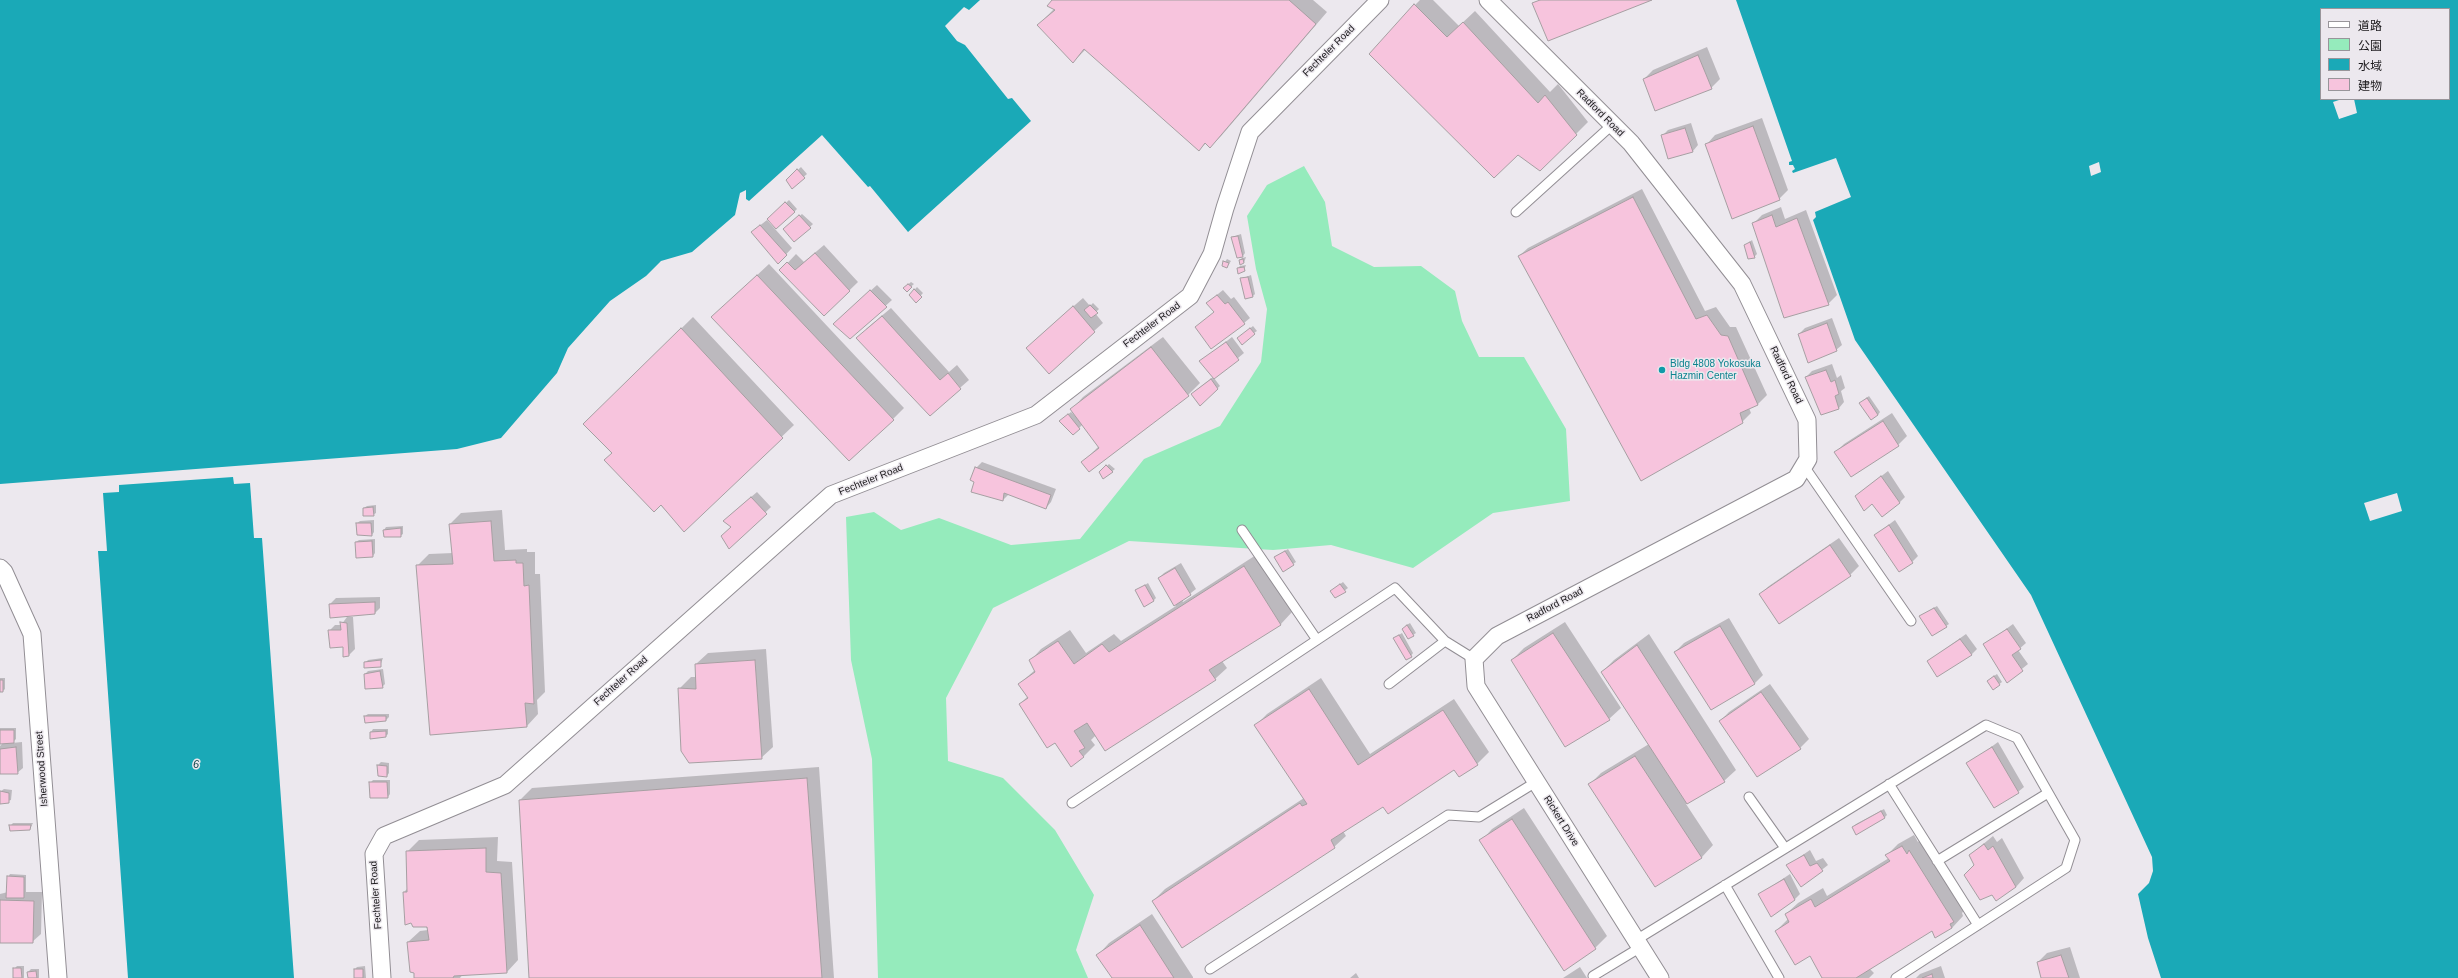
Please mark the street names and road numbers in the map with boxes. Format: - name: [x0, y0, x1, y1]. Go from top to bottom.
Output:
- street label: Fechteler Road: [1301, 23, 1357, 79]
- street label: Radford Road: [1574, 87, 1626, 139]
- street label: Fechteler Road: [1121, 300, 1183, 350]
- street label: Radford Road: [1767, 344, 1805, 406]
- street label: Fechteler Road: [837, 462, 905, 498]
- street label: Radford Road: [1525, 585, 1585, 625]
- street label: Fechteler Road: [592, 654, 650, 708]
- street label: Isherwood Street: [33, 731, 51, 807]
- street label: Rickert Drive: [1541, 794, 1581, 848]
- street label: Fechteler Road: [368, 860, 384, 930]

